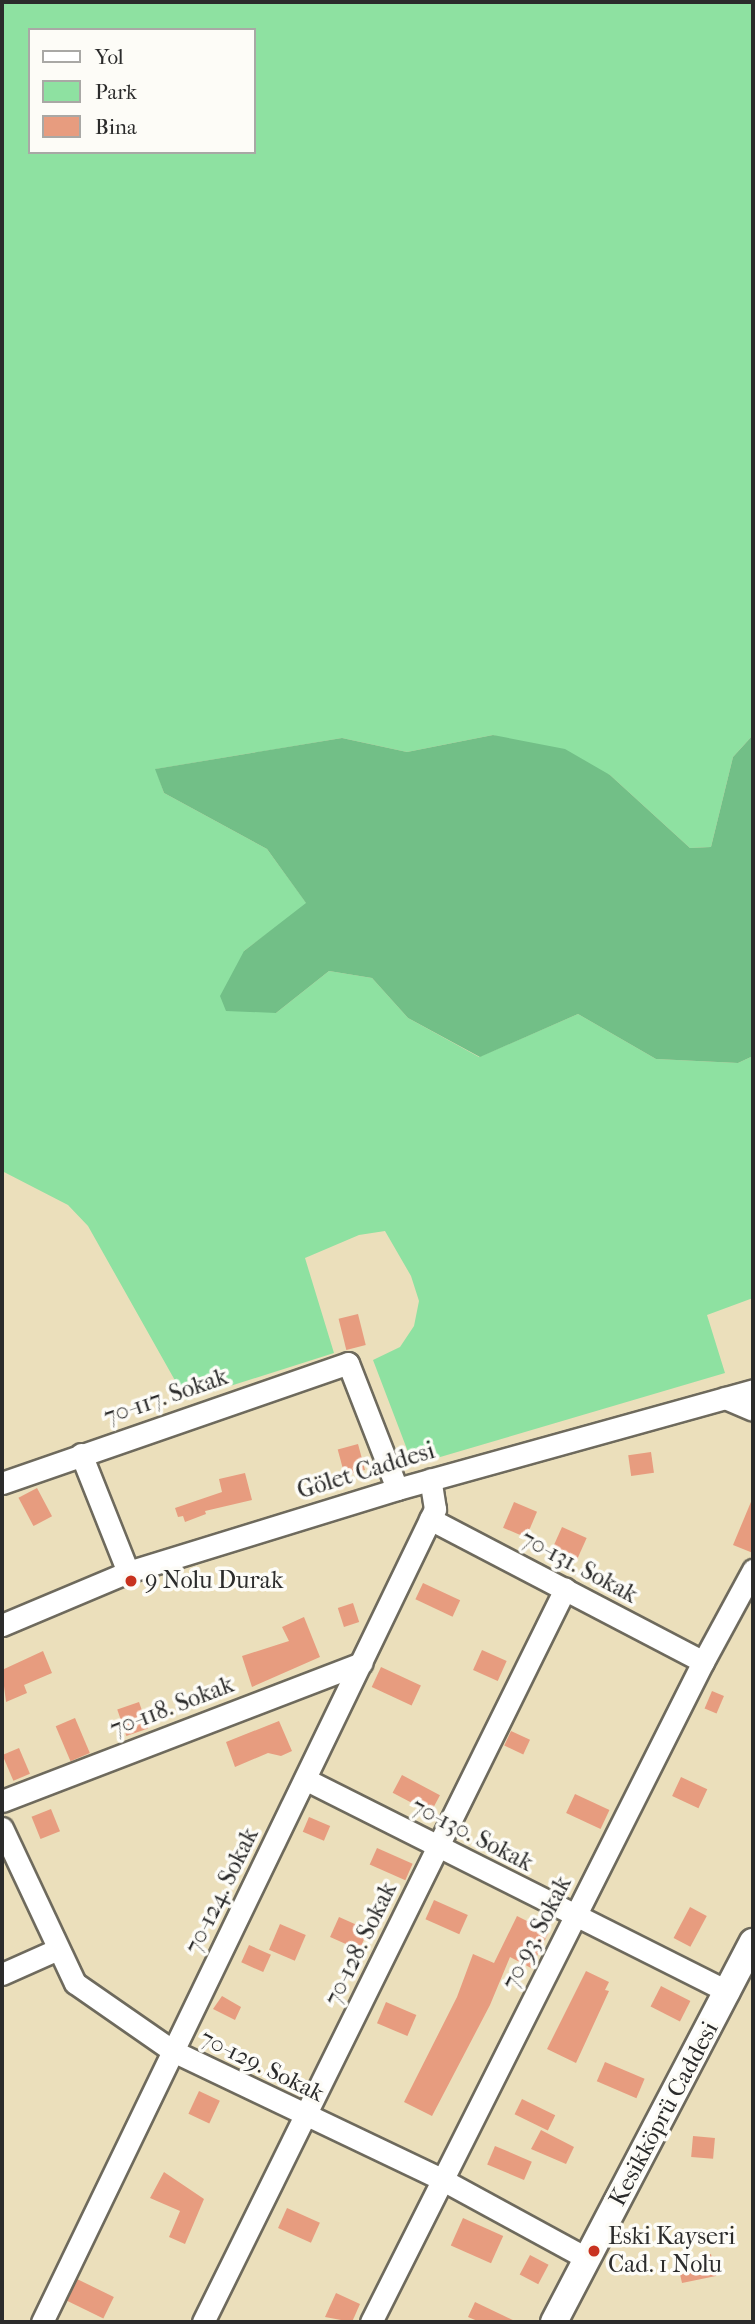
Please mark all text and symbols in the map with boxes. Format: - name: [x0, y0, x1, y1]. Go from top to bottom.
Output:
- legend: [28, 28, 256, 154]
- text: Yol: [95, 45, 124, 69]
- text: Park: [95, 80, 137, 104]
- text: Bina: [95, 115, 137, 139]
- street label: 70-117. Sokak: [100, 1362, 232, 1432]
- street label: Gölet Caddesi: [294, 1436, 438, 1506]
- street label: 70-131. Sokak: [516, 1524, 642, 1610]
- place label: 9 Nolu Durak: [145, 1567, 283, 1595]
- marker: 9 Nolu Durak: [123, 1573, 139, 1589]
- street label: 70-118. Sokak: [106, 1670, 238, 1744]
- street label: 70-130. Sokak: [406, 1792, 538, 1878]
- street label: 70-124. Sokak: [179, 1823, 265, 1959]
- street label: 70-93. Sokak: [496, 1872, 578, 1994]
- street label: 70-128. Sokak: [319, 1878, 403, 2010]
- street label: Kesikköprü Caddesi: [603, 2017, 725, 2211]
- street label: 70-129. Sokak: [195, 2024, 329, 2108]
- place label: Eski Kayseri Cad. 1 Nolu: [608, 2223, 735, 2279]
- marker: Eski Kayseri Cad. 1 Nolu: [586, 2243, 602, 2259]

